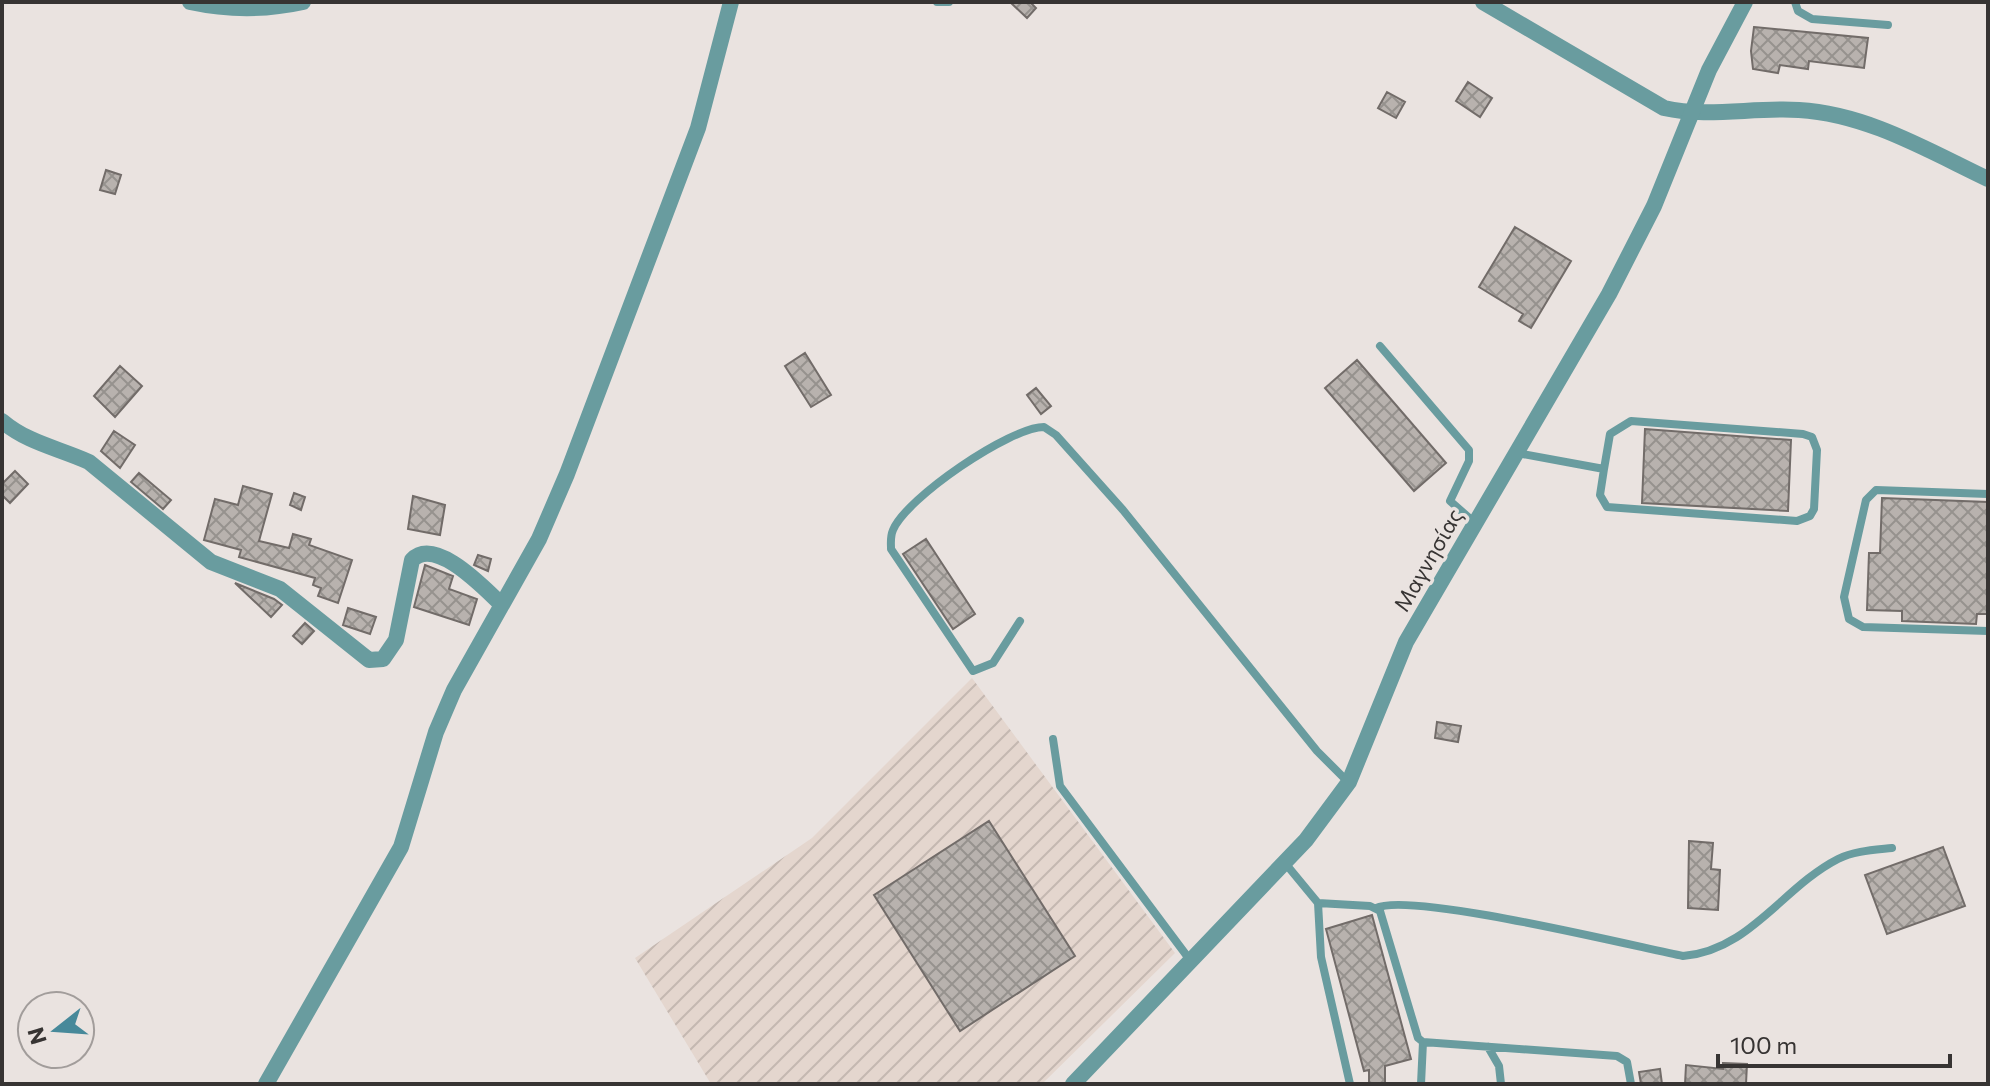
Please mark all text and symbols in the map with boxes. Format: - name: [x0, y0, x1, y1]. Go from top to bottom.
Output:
- street label: Μαγνησίας: [1387, 504, 1468, 616]
- north arrow: [16, 990, 96, 1070]
- scale bar: [1718, 1018, 1950, 1068]
- text: N: [21, 1024, 52, 1048]
- text: 100 m: [1730, 1030, 1797, 1059]

